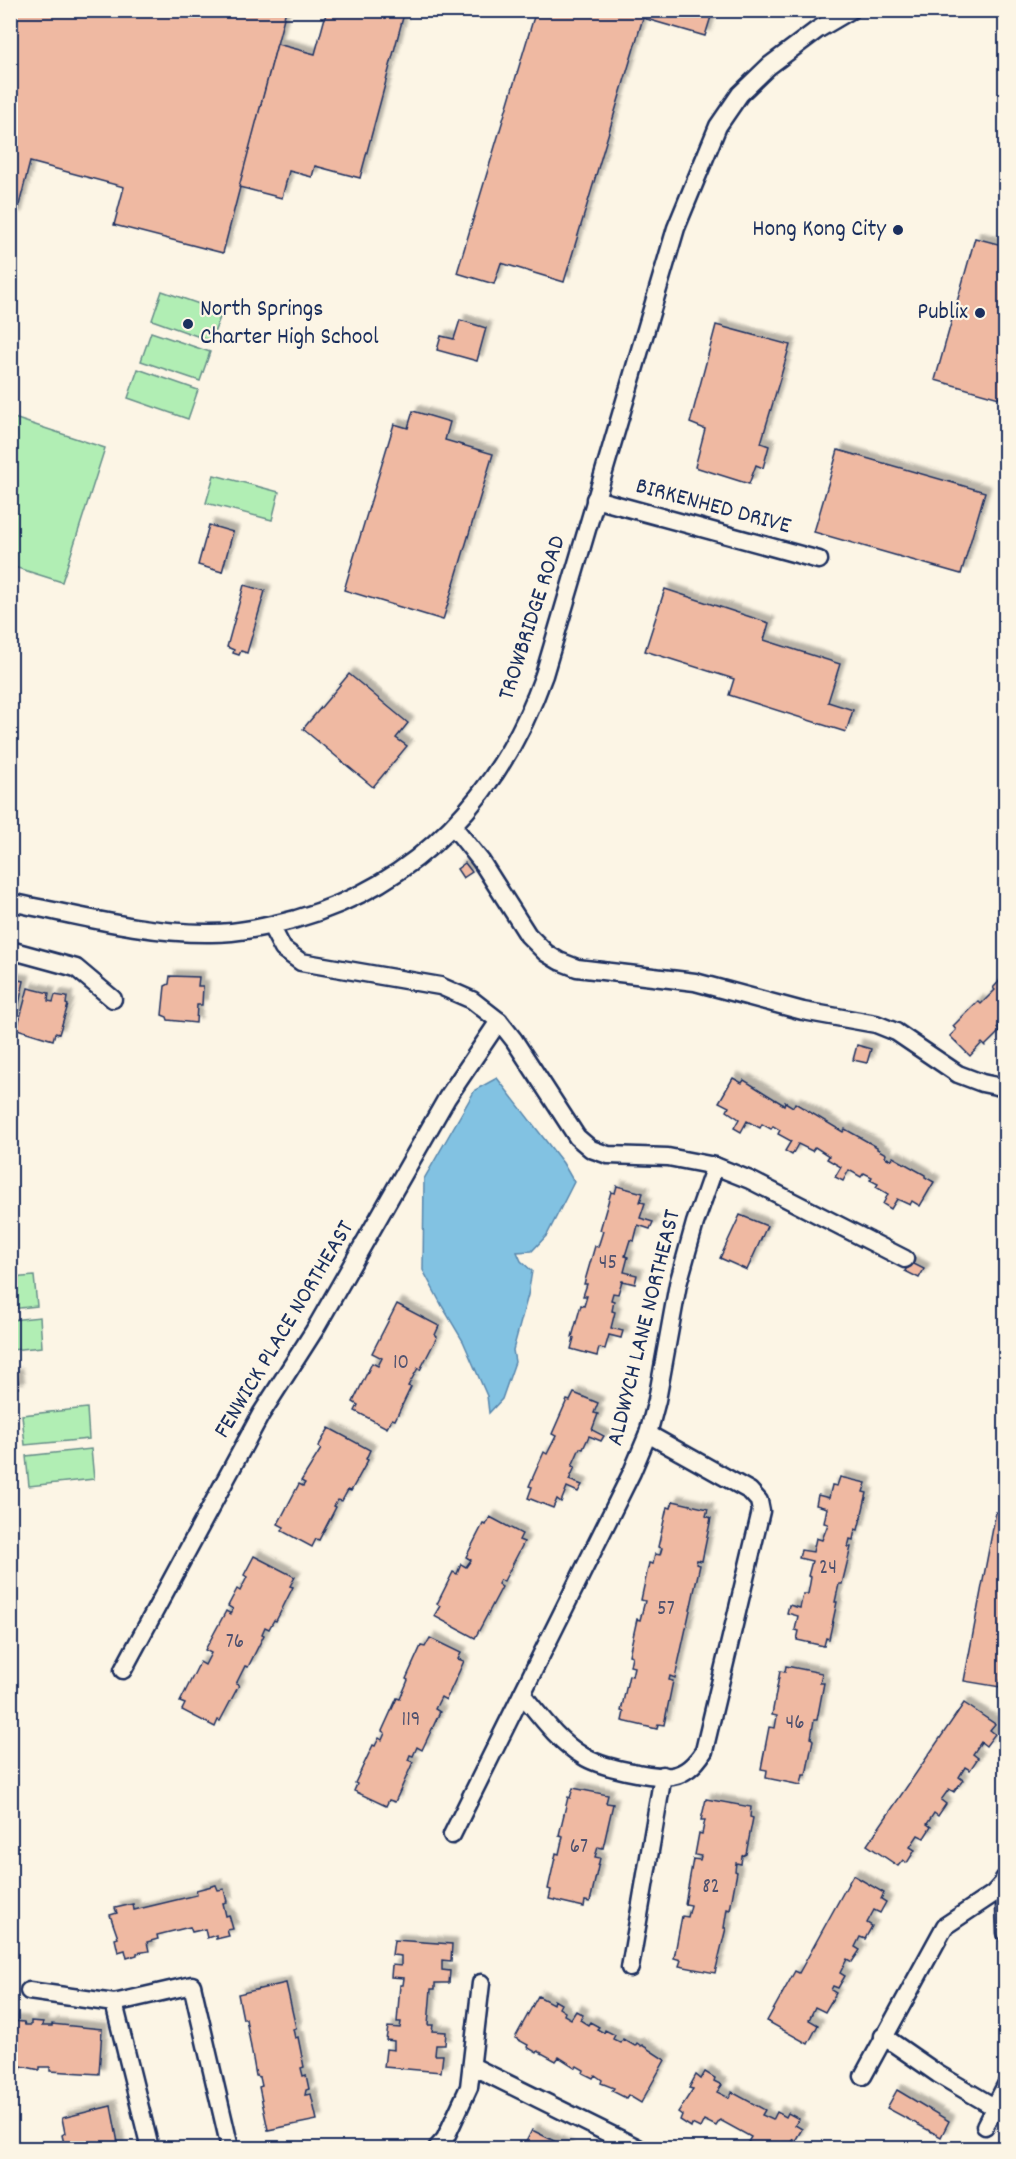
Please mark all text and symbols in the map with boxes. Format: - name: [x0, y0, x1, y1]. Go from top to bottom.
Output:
- place label: Hong Kong City: [752, 213, 887, 247]
- marker: Hong Kong City: [891, 223, 905, 237]
- place label: North Springs Charter High School: [200, 293, 379, 355]
- place label: Publix: [917, 296, 968, 330]
- marker: Publix: [973, 306, 987, 320]
- marker: North Springs Charter High School: [181, 317, 195, 331]
- street label: BIRKENHED DRIVE: [632, 470, 794, 544]
- street label: TROWBRIDGE ROAD: [490, 531, 576, 705]
- street label: ALDWYCH LANE NORTHEAST: [599, 1206, 691, 1450]
- street label: FENWICK PLACE NORTHEAST: [206, 1214, 364, 1445]
- house number: 45: [599, 1249, 617, 1279]
- house number: 10: [393, 1349, 409, 1379]
- house number: 24: [819, 1554, 837, 1584]
- house number: 57: [657, 1595, 675, 1625]
- house number: 76: [226, 1628, 244, 1658]
- house number: 119: [402, 1706, 420, 1736]
- house number: 46: [785, 1709, 805, 1739]
- house number: 67: [570, 1833, 588, 1863]
- house number: 82: [702, 1873, 720, 1903]

